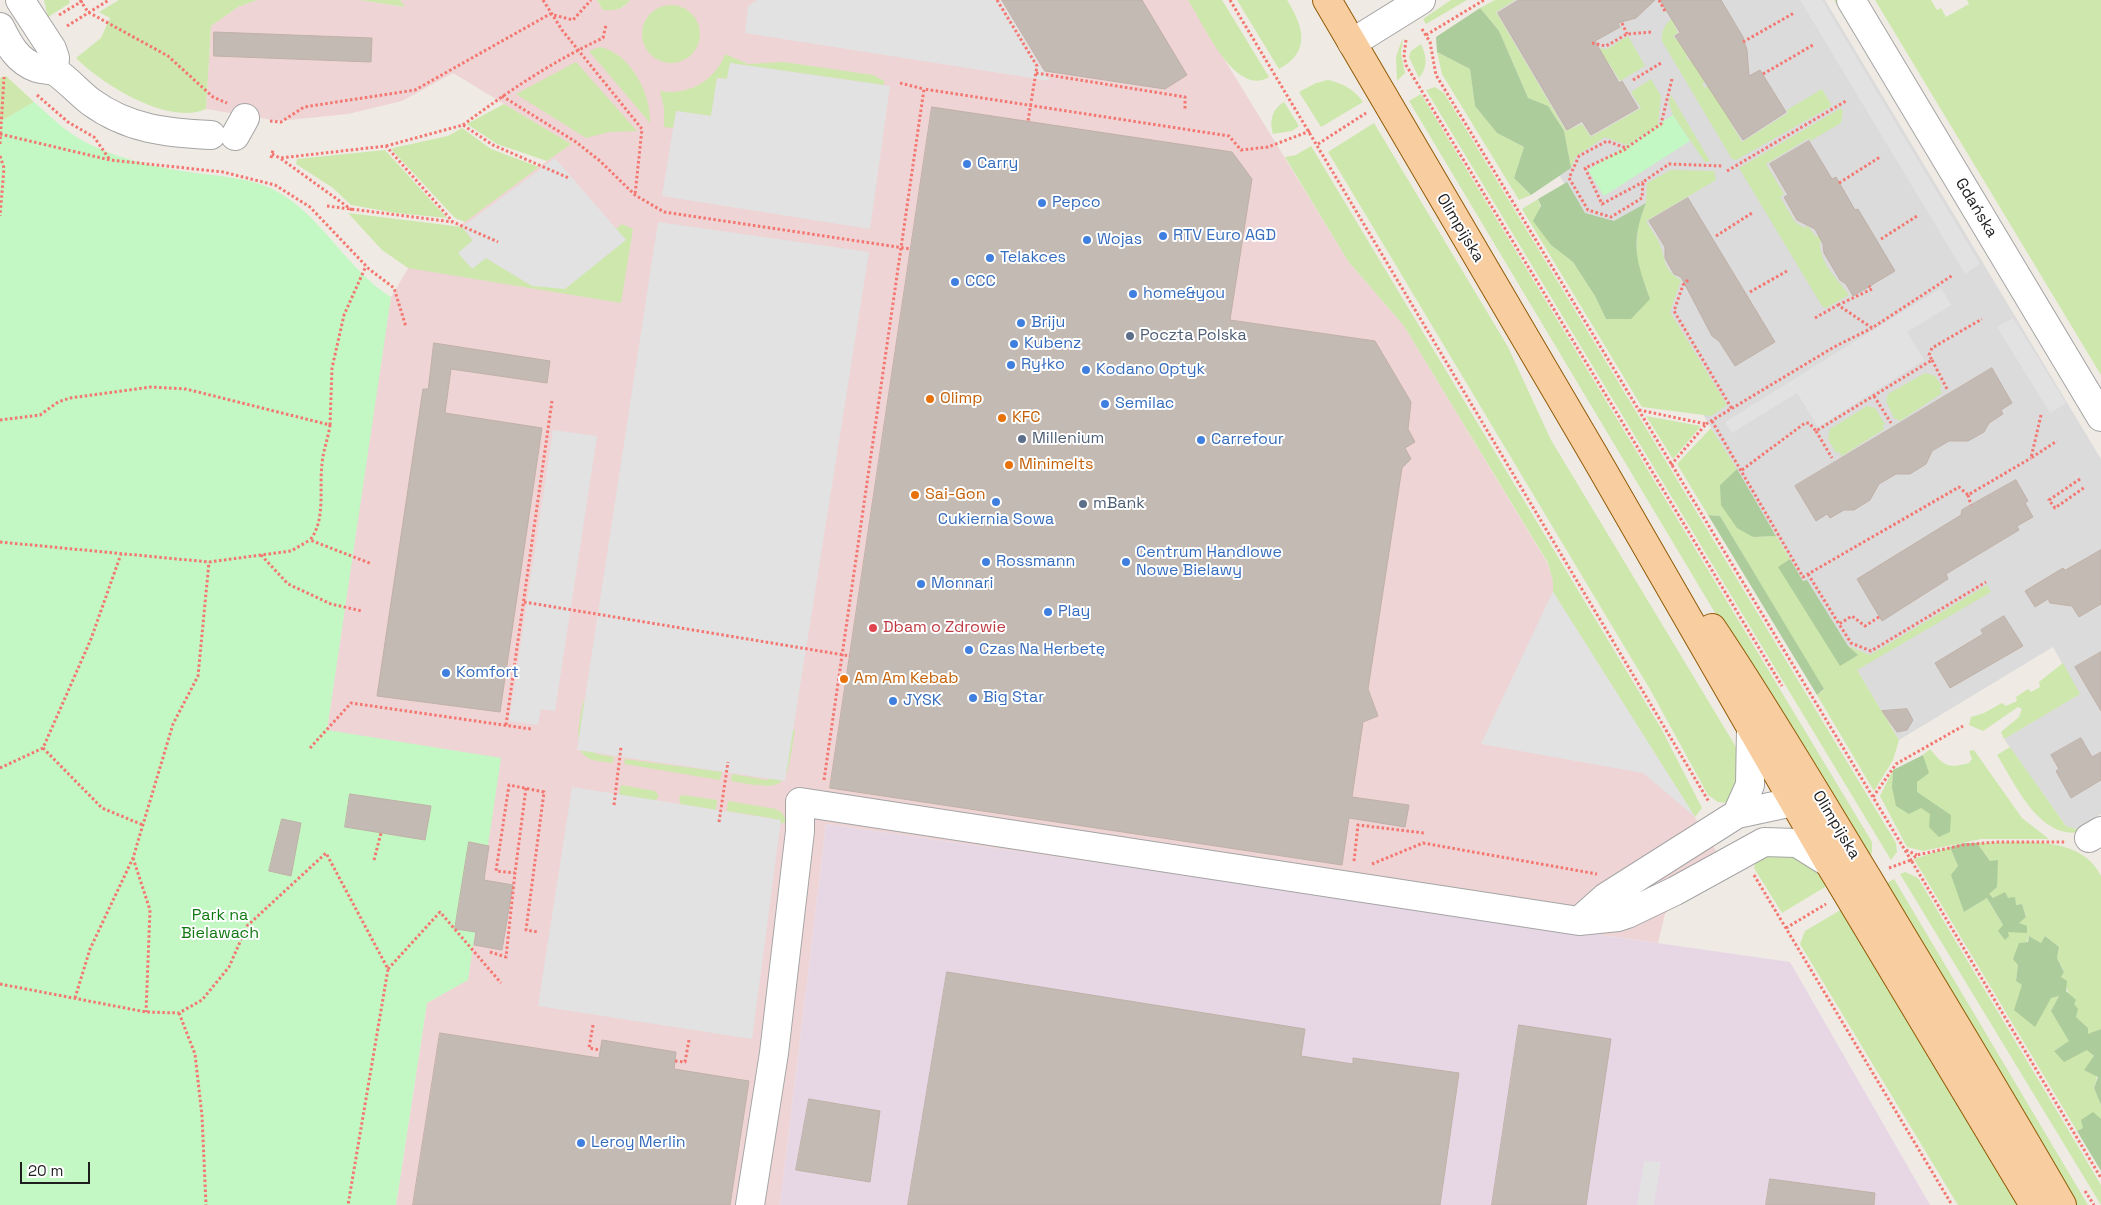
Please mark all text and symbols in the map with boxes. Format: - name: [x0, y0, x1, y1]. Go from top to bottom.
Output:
- place label: Carry: [977, 154, 1018, 174]
- marker: Carry: [961, 158, 973, 170]
- street label: Gdańska: [1951, 175, 2001, 241]
- street label: Olimpijska: [1432, 190, 1488, 266]
- place label: Pepco: [1052, 193, 1101, 213]
- marker: Pepco: [1036, 197, 1048, 209]
- place label: RTV Euro AGD: [1173, 226, 1276, 246]
- place label: Wojas: [1097, 230, 1142, 250]
- marker: RTV Euro AGD: [1157, 230, 1169, 242]
- marker: Wojas: [1081, 234, 1093, 246]
- place label: Telakces: [1000, 248, 1066, 268]
- marker: Telakces: [984, 252, 996, 264]
- place label: CCC: [965, 272, 996, 292]
- marker: CCC: [949, 276, 961, 288]
- place label: home&you: [1143, 284, 1225, 304]
- marker: home&you: [1127, 288, 1139, 300]
- place label: Briju: [1031, 313, 1065, 333]
- marker: Briju: [1015, 317, 1027, 329]
- place label: Poczta Polska: [1140, 326, 1247, 346]
- marker: Poczta Polska: [1124, 330, 1136, 342]
- place label: Kubenz: [1024, 334, 1081, 354]
- marker: Kubenz: [1008, 338, 1020, 350]
- place label: Ryłko: [1021, 355, 1065, 375]
- marker: Ryłko: [1005, 359, 1017, 371]
- place label: Kodano Optyk: [1096, 360, 1205, 380]
- marker: Kodano Optyk: [1080, 364, 1092, 376]
- place label: Olimp: [940, 389, 983, 409]
- marker: Olimp: [924, 393, 936, 405]
- place label: Semilac: [1115, 394, 1174, 414]
- marker: Semilac: [1099, 398, 1111, 410]
- place label: KFC: [1012, 408, 1041, 428]
- marker: KFC: [996, 412, 1008, 424]
- place label: Millenium: [1032, 429, 1104, 449]
- place label: Carrefour: [1211, 430, 1284, 450]
- marker: Millenium: [1016, 433, 1028, 445]
- marker: Carrefour: [1195, 434, 1207, 446]
- place label: Minimelts: [1019, 455, 1093, 475]
- marker: Minimelts: [1003, 459, 1015, 471]
- place label: Sai-Gon: [925, 485, 985, 505]
- marker: Sai-Gon: [909, 489, 921, 501]
- place label: mBank: [1093, 494, 1145, 514]
- marker: Cukiernia Sowa: [990, 496, 1002, 508]
- marker: mBank: [1077, 498, 1089, 510]
- place label: Cukiernia Sowa: [938, 510, 1054, 530]
- place label: Centrum Handlowe Nowe Bielawy: [1136, 543, 1282, 581]
- place label: Rossmann: [996, 552, 1075, 572]
- marker: Rossmann: [980, 556, 992, 568]
- marker: Centrum Handlowe Nowe Bielawy: [1120, 556, 1132, 568]
- place label: Monnari: [931, 574, 993, 594]
- marker: Monnari: [915, 578, 927, 590]
- place label: Play: [1058, 602, 1090, 622]
- marker: Play: [1042, 606, 1054, 618]
- place label: Dbam o Zdrowie: [883, 618, 1006, 638]
- marker: Dbam o Zdrowie: [867, 622, 879, 634]
- place label: Czas Na Herbetę: [979, 640, 1105, 660]
- marker: Czas Na Herbetę: [963, 644, 975, 656]
- place label: Komfort: [456, 663, 519, 683]
- marker: Komfort: [440, 667, 452, 679]
- place label: Am Am Kebab: [854, 669, 959, 689]
- marker: Am Am Kebab: [838, 673, 850, 685]
- place label: Big Star: [983, 688, 1044, 708]
- place label: JYSK: [903, 691, 942, 711]
- marker: Big Star: [967, 692, 979, 704]
- marker: JYSK: [887, 695, 899, 707]
- street label: Olimpijska: [1808, 787, 1864, 863]
- park label: Park na Bielawach: [181, 906, 259, 944]
- place label: Leroy Merlin: [591, 1133, 686, 1153]
- marker: Leroy Merlin: [575, 1137, 587, 1149]
- scale bar: [22, 1152, 92, 1184]
- text: 20 m: [28, 1161, 63, 1180]

